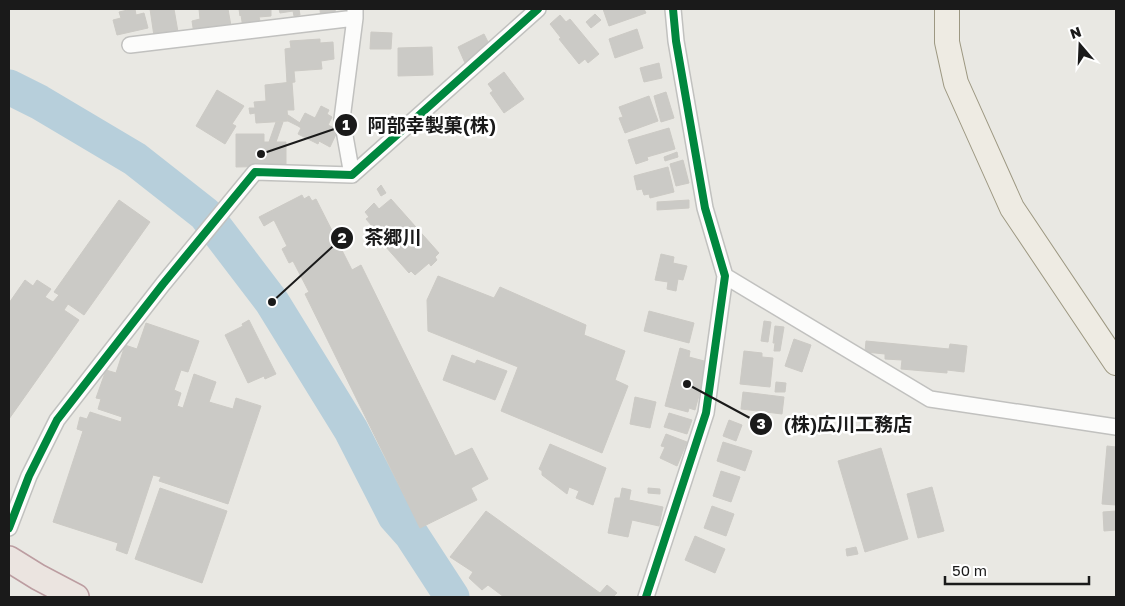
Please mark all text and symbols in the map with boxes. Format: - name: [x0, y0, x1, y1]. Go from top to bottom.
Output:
- north arrow: [1055, 20, 1105, 70]
- text: N: [1068, 22, 1083, 42]
- callout: 阿部幸製菓(株): [333, 108, 507, 142]
- text: 阿部幸製菓(株): [368, 113, 496, 136]
- text: 1: [342, 115, 350, 133]
- callout: 茶郷川: [330, 221, 432, 255]
- text: 茶郷川: [364, 225, 422, 248]
- text: 2: [337, 228, 347, 246]
- callout: (株)広川工務店: [748, 407, 922, 441]
- text: (株)広川工務店: [784, 412, 912, 435]
- text: 3: [756, 414, 766, 432]
- scale bar: [945, 554, 1089, 586]
- text: 50 m: [952, 561, 987, 579]

